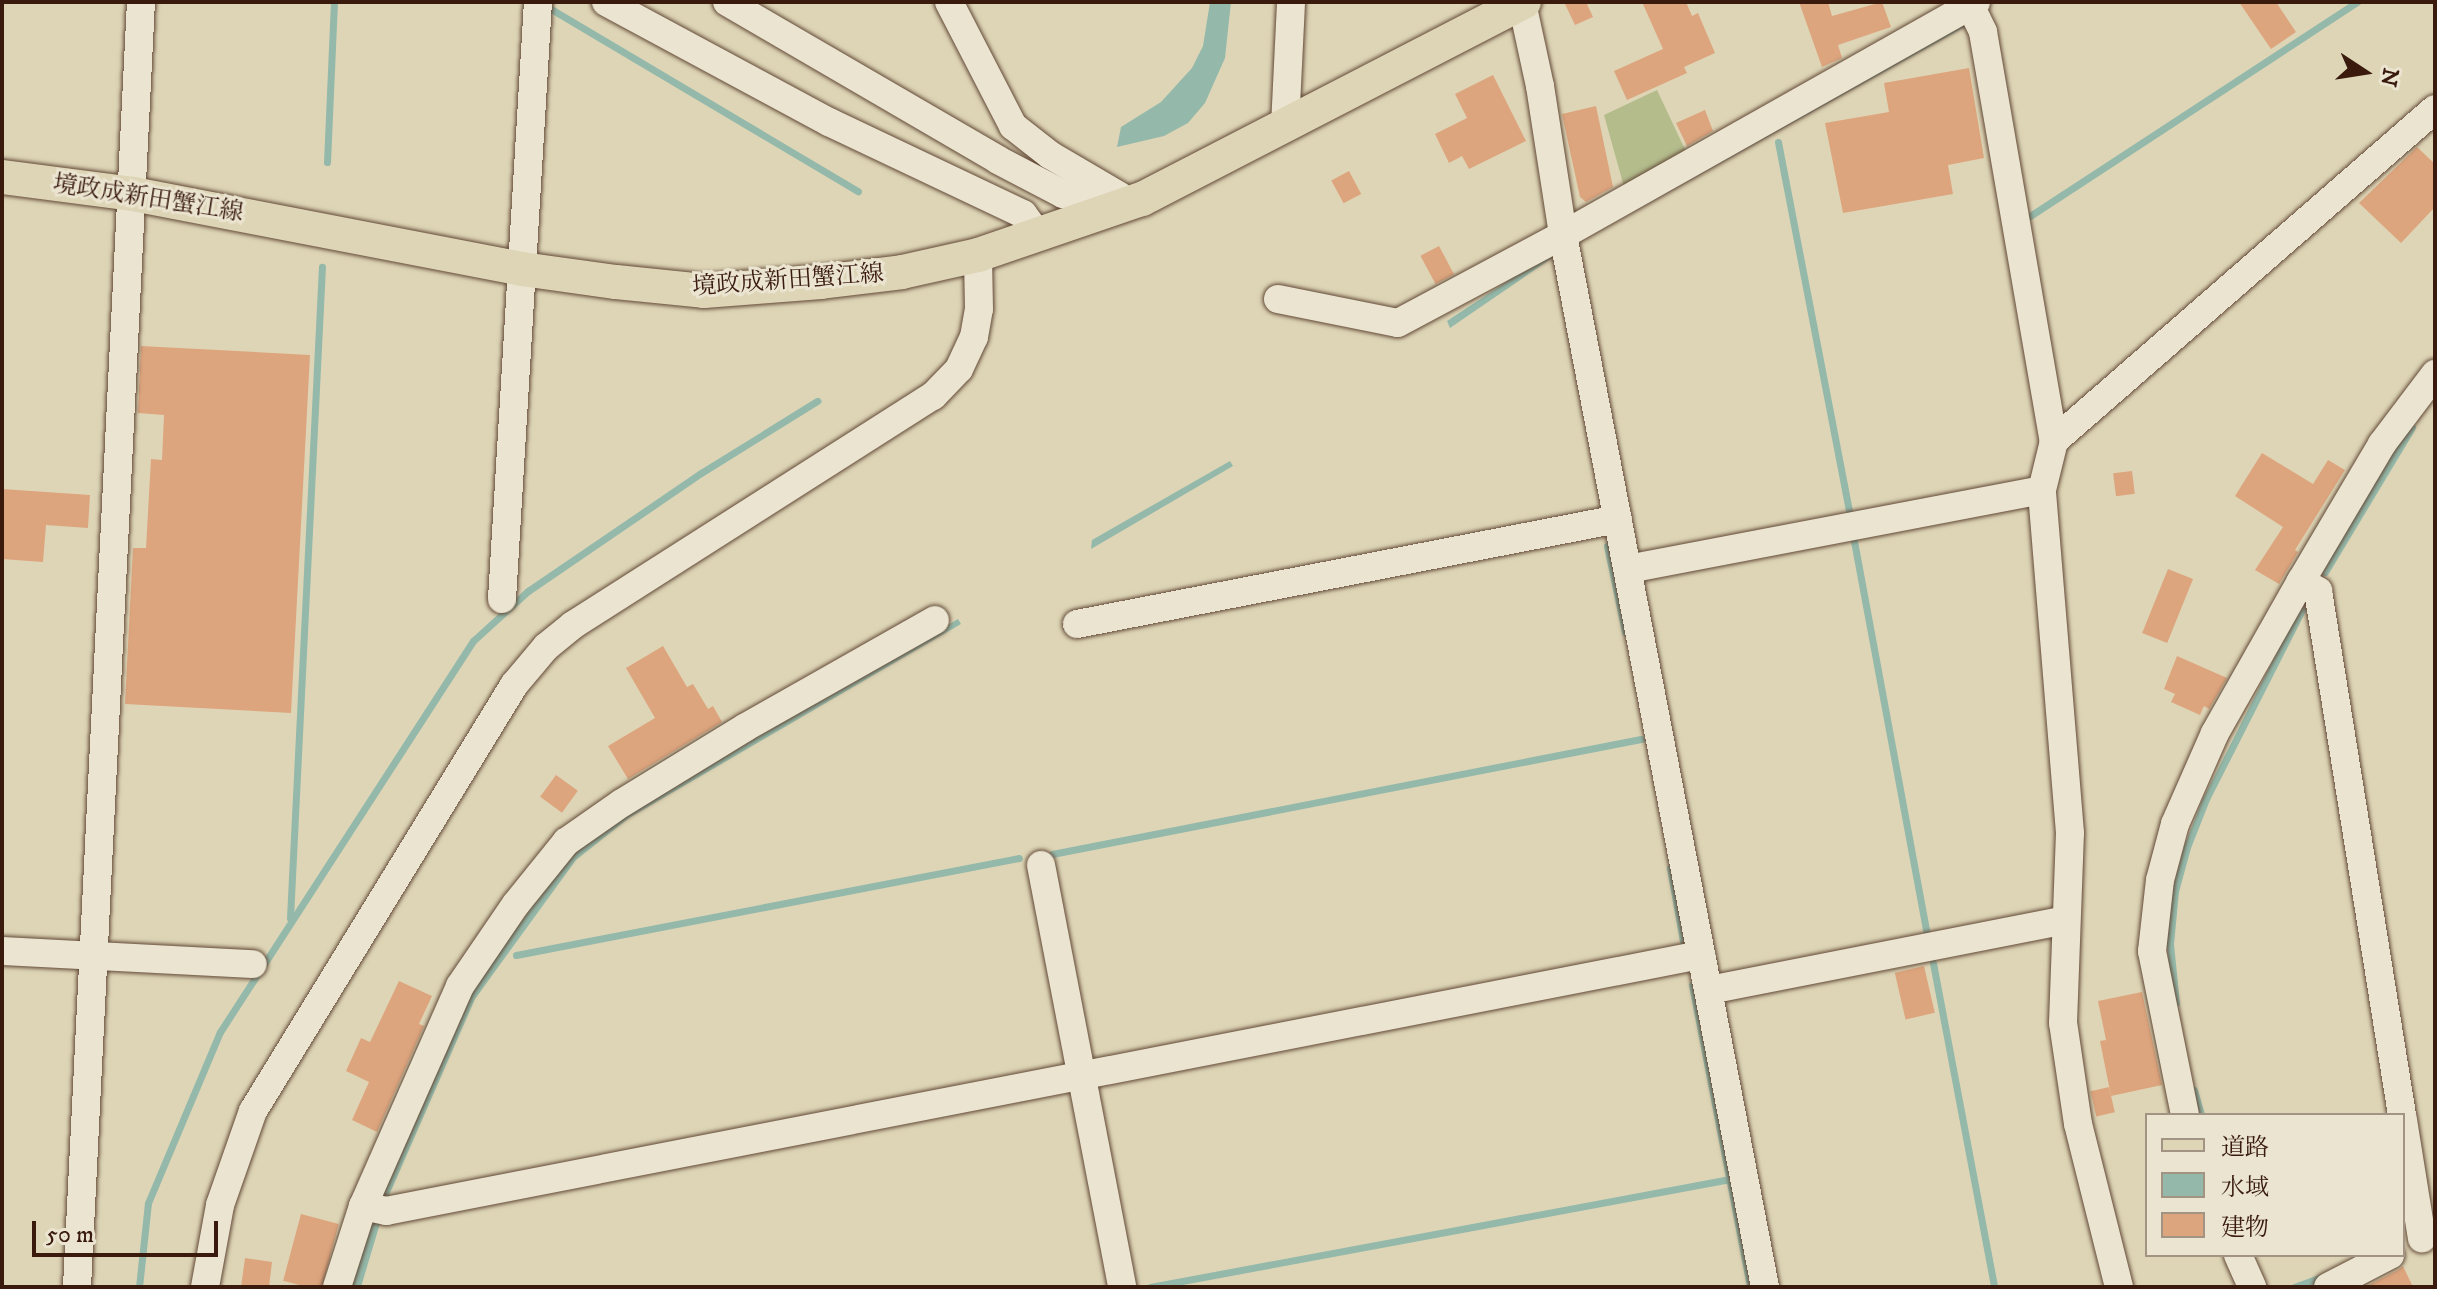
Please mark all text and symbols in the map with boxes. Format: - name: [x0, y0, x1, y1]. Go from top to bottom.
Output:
- north arrow: [2325, 32, 2405, 112]
- text: N: [2374, 65, 2404, 89]
- street label: 境政成新田蟹江線: [51, 170, 245, 228]
- street label: 境政成新田蟹江線: [691, 260, 885, 302]
- legend: [2145, 1113, 2405, 1257]
- text: 道路: [2221, 1133, 2269, 1163]
- text: 水域: [2221, 1173, 2269, 1203]
- scale bar: [36, 1205, 222, 1255]
- text: 建物: [2221, 1213, 2269, 1243]
- text: 50 m: [46, 1220, 94, 1250]

